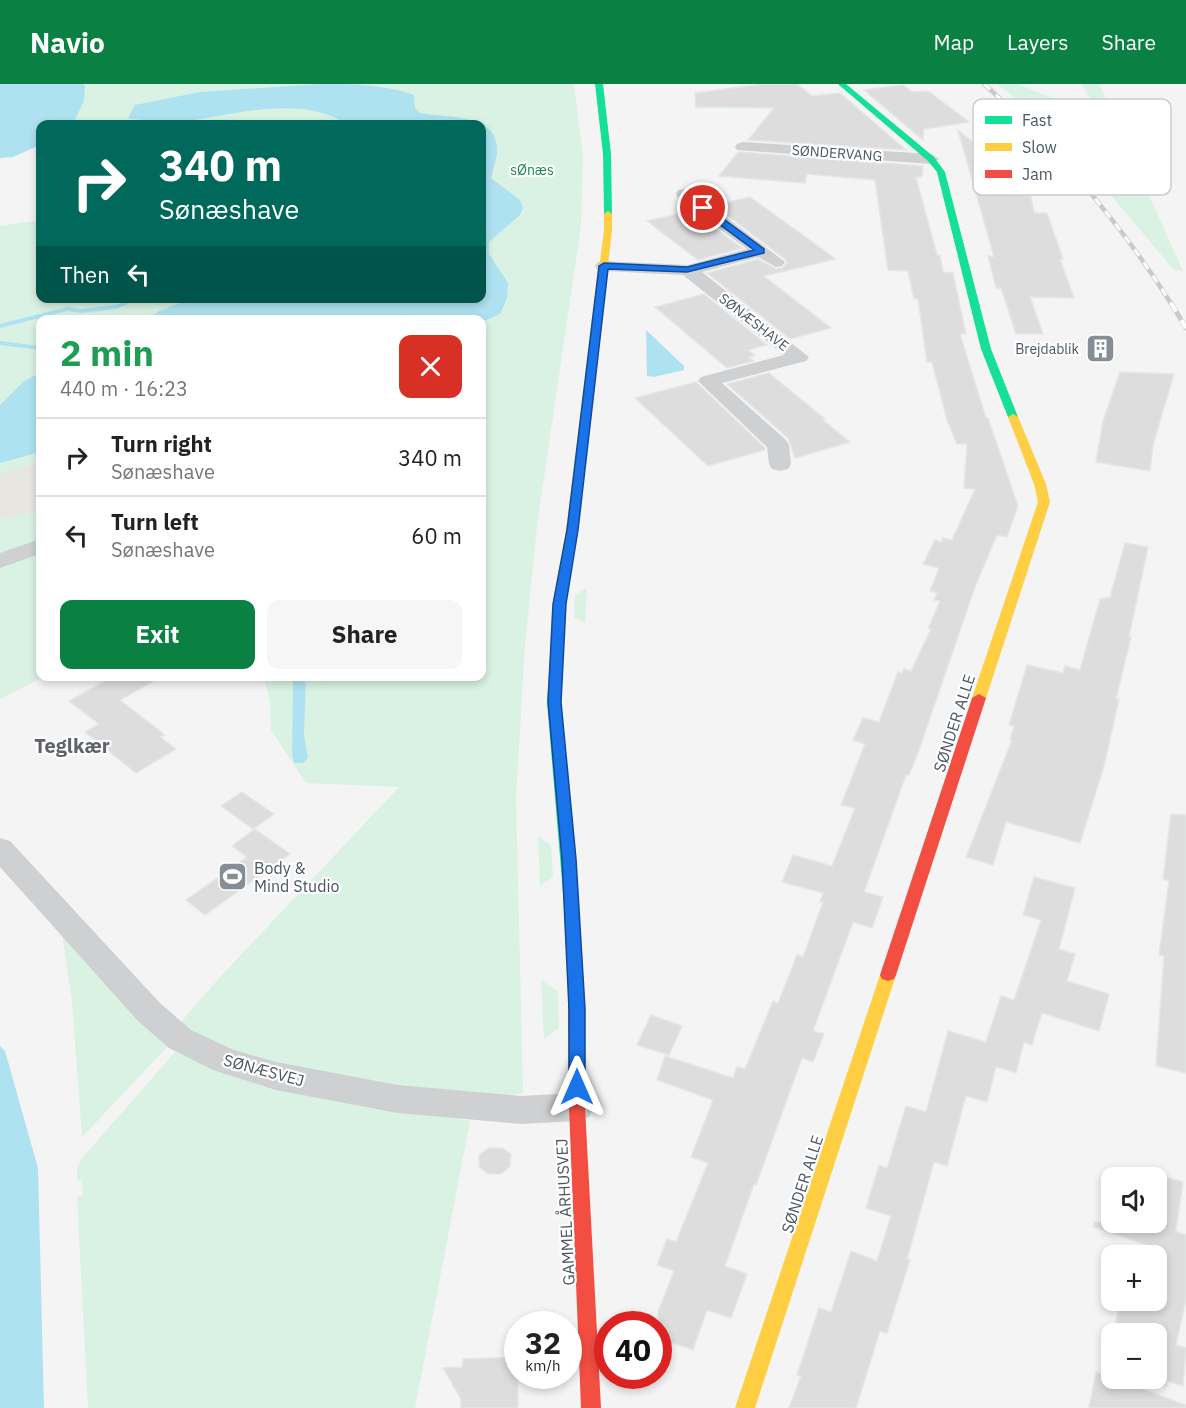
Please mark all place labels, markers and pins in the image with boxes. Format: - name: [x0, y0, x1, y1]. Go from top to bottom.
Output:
- pin: [677, 182, 728, 233]
- building icon: Brejdablik: [1084, 333, 1116, 365]
- place label: Brejdablik: [1015, 340, 1080, 358]
- place label: Body & Mind Studio: [254, 858, 339, 896]
- sports icon: Body & Mind Studio: [217, 861, 249, 893]

